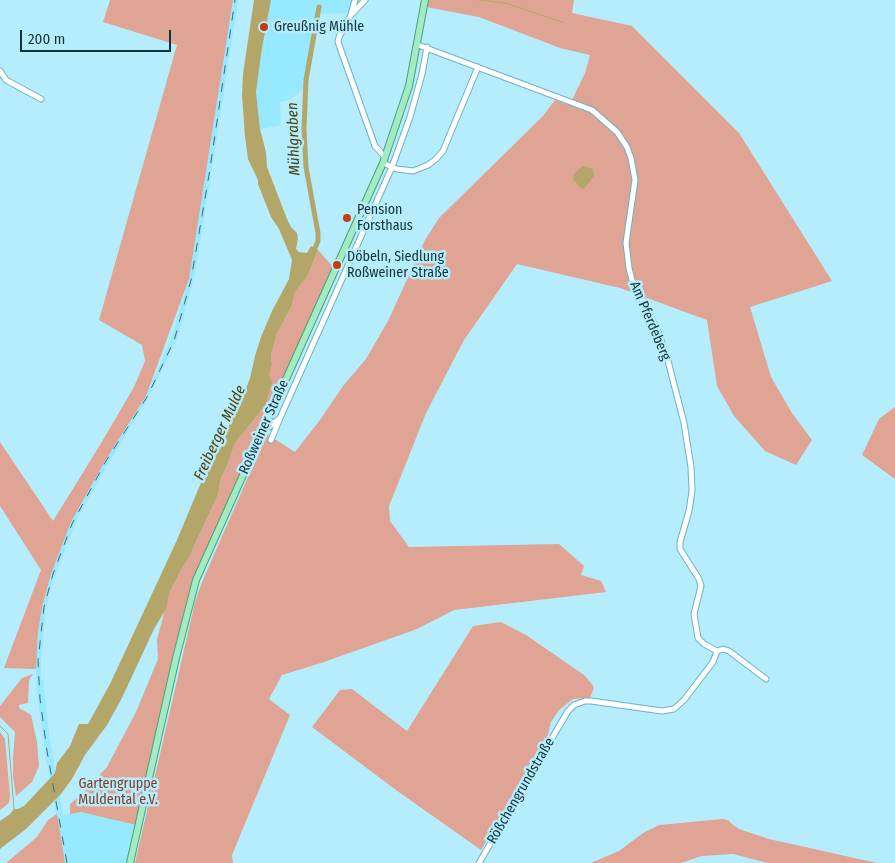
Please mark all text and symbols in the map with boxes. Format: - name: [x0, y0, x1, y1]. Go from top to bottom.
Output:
- place label: Greußnig Mühle: [274, 19, 364, 35]
- scale bar: [22, 20, 174, 52]
- marker: Greußnig Mühle: [258, 21, 270, 33]
- text: 200 m: [28, 30, 65, 48]
- water label: Mühlgraben: [284, 102, 304, 176]
- place label: Pension Forsthaus: [357, 202, 413, 234]
- marker: Pension Forsthaus: [341, 212, 353, 224]
- place label: Döbeln, Siedlung Roßweiner Straße: [347, 249, 449, 282]
- marker: Döbeln, Siedlung Roßweiner Straße: [331, 259, 343, 271]
- street label: Am Pferdeberg: [626, 279, 674, 363]
- street label: Roßweiner Straße: [236, 377, 292, 477]
- water label: Freiberger Mulde: [190, 383, 250, 483]
- street label: Rößchengrundstraße: [484, 735, 558, 847]
- park label: Gartengruppe Muldental e.V.: [78, 776, 158, 809]

